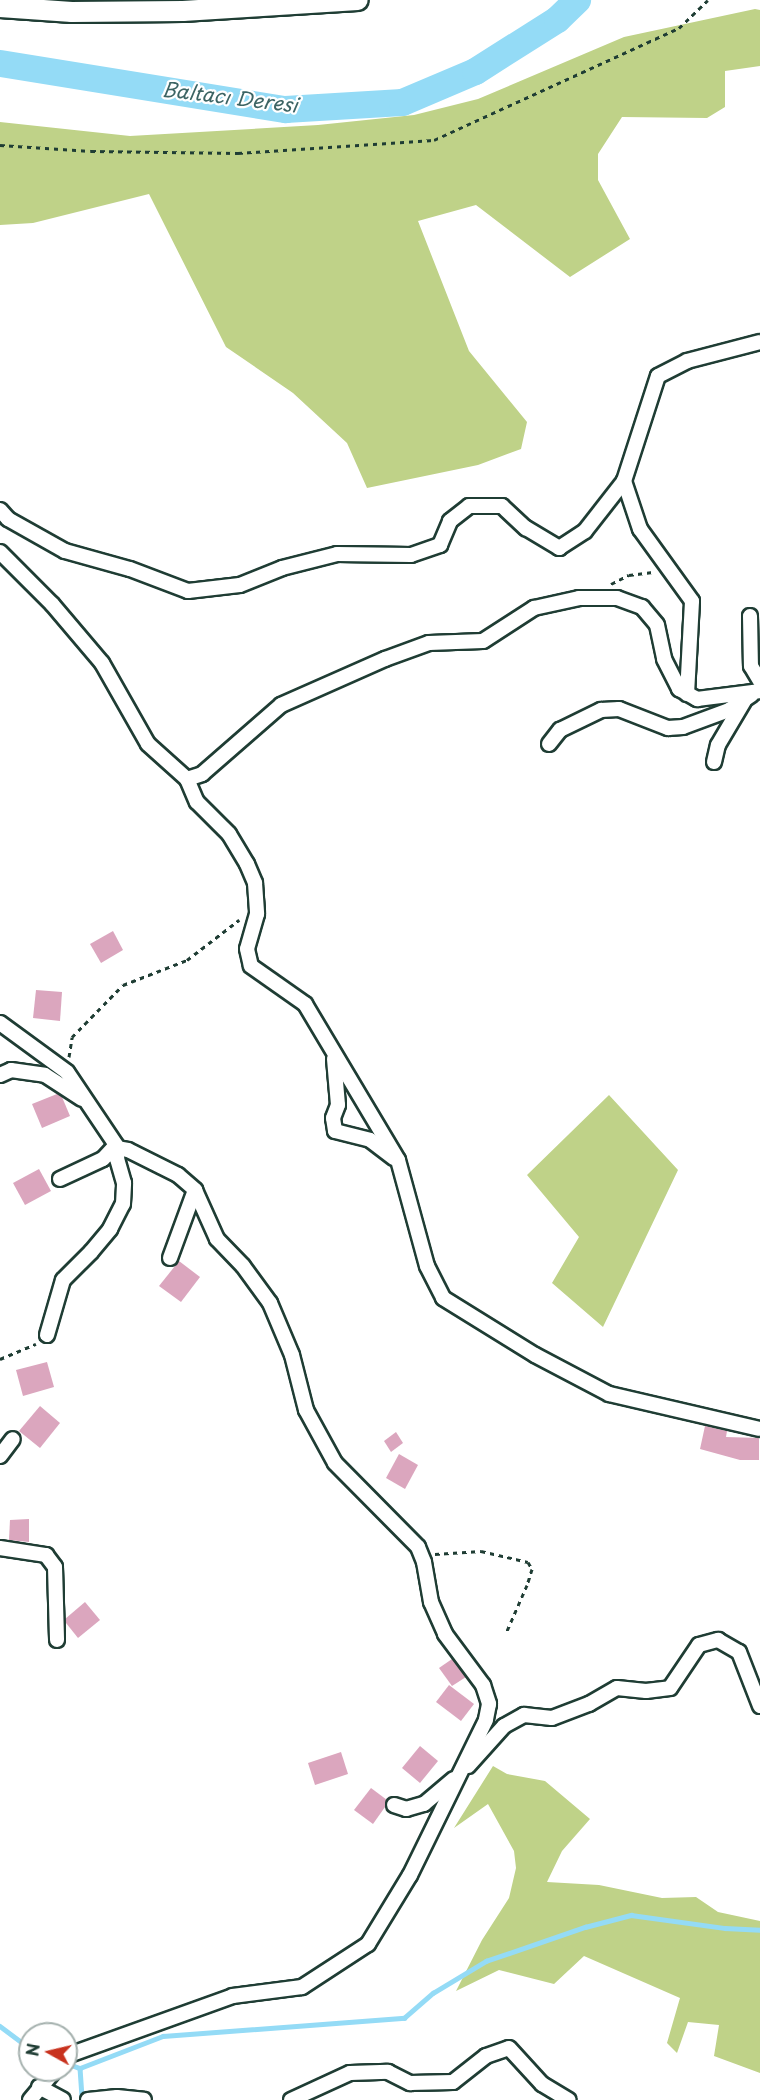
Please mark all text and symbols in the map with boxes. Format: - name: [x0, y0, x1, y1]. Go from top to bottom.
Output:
- water label: Baltacı Deresi: [161, 77, 299, 117]
- north arrow: [18, 2022, 78, 2082]
- text: N: [19, 2042, 45, 2058]

